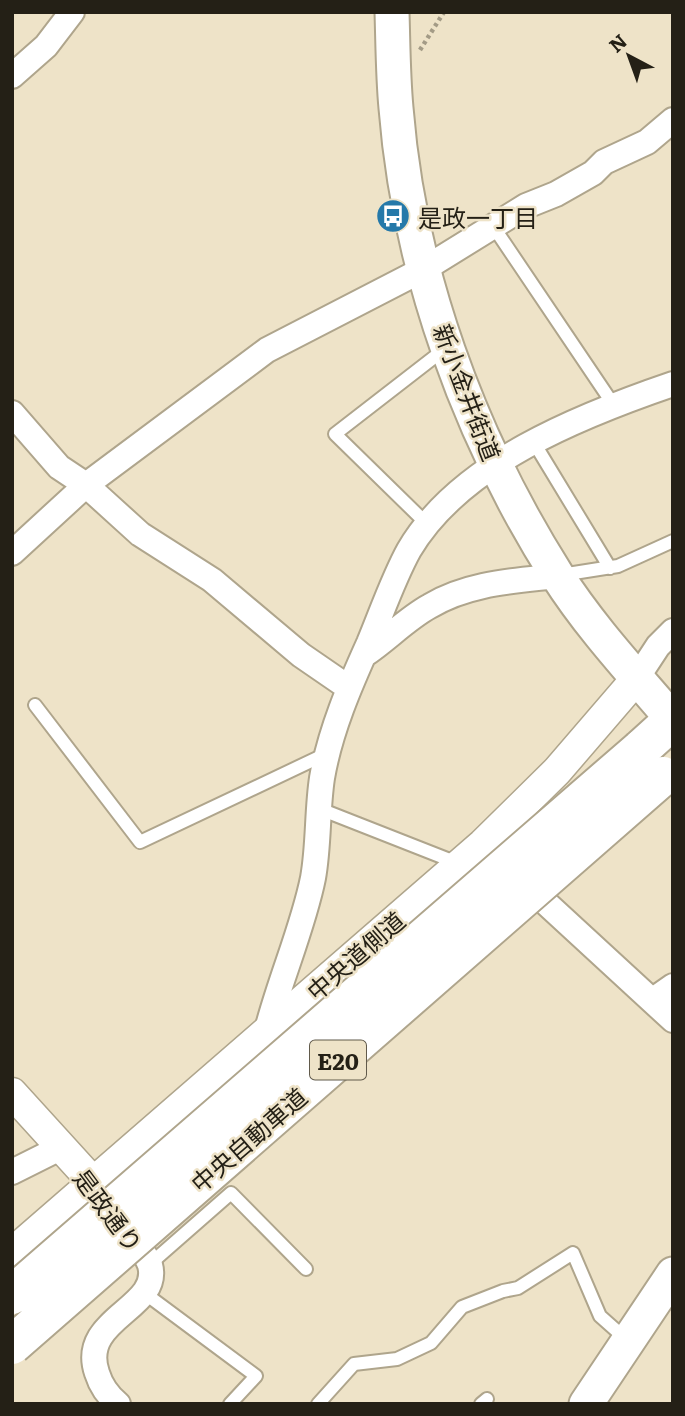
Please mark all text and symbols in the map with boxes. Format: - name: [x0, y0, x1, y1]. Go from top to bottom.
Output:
- north arrow: [594, 21, 664, 91]
- text: N: [602, 27, 632, 58]
- bus stop icon: 是政一丁目: [374, 197, 412, 235]
- place label: 是政一丁目: [418, 199, 538, 234]
- street label: 新小金井街道: [426, 319, 510, 465]
- street label: 中央道側道: [298, 902, 412, 1008]
- road number: E20: [310, 1040, 366, 1079]
- street label: 中央自動車道: [182, 1079, 314, 1199]
- street label: 是政通り: [66, 1161, 152, 1259]

